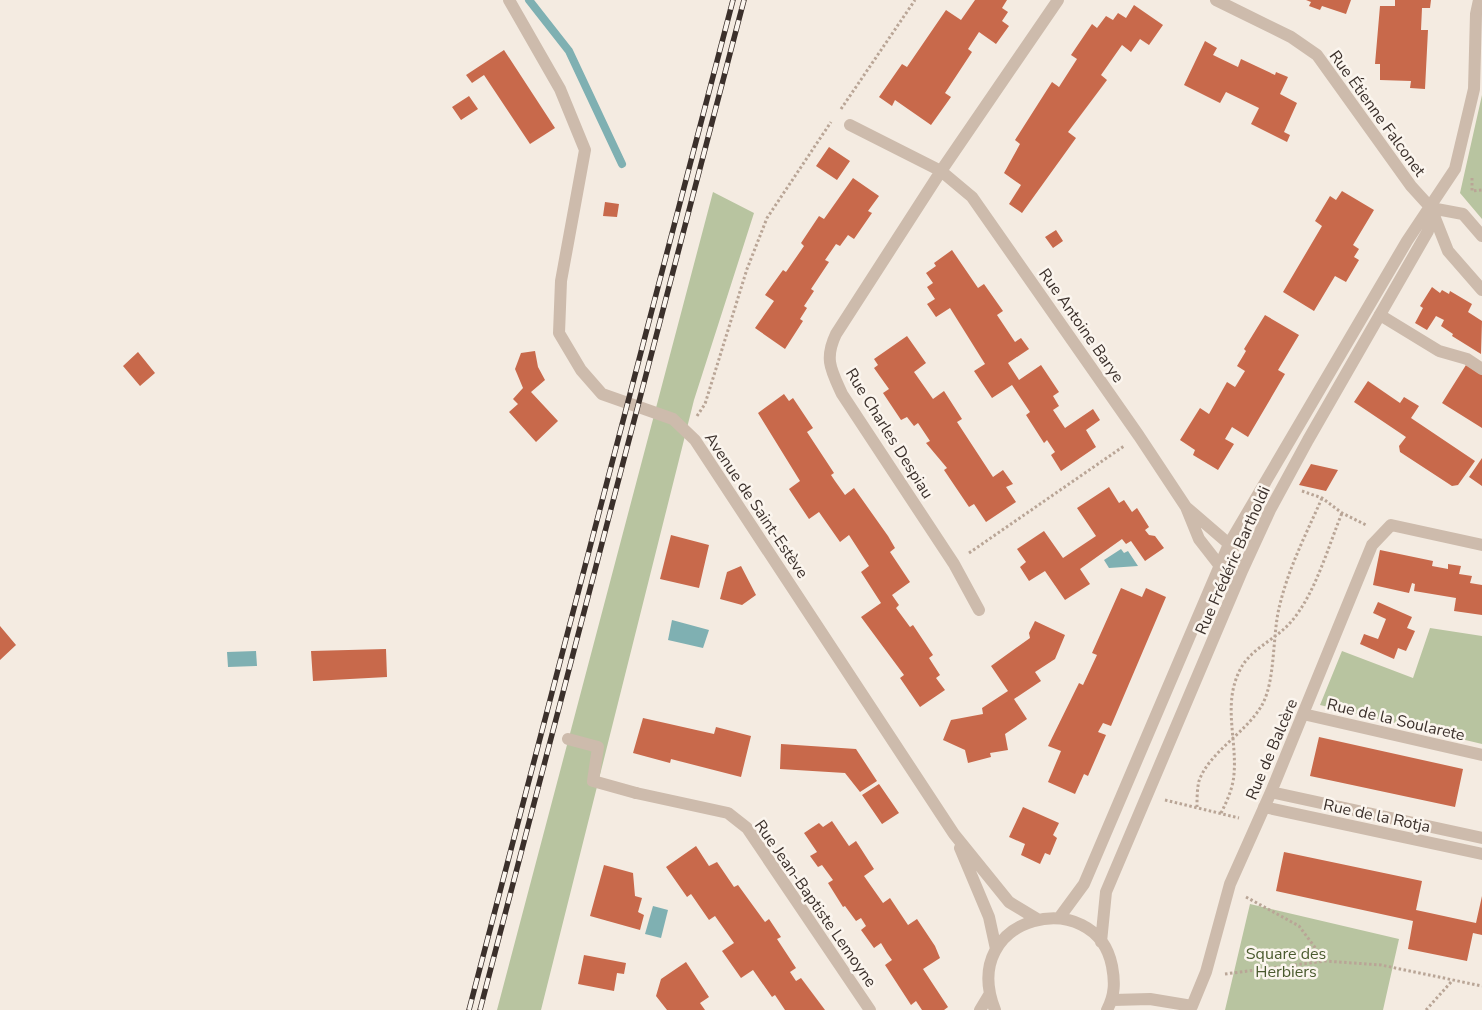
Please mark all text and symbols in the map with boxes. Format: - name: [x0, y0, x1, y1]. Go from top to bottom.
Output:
- street label: Rue Étienne Falconet: [1324, 46, 1431, 181]
- street label: Rue Antoine Barye: [1033, 264, 1129, 387]
- street label: Rue Charles Despiau: [840, 364, 938, 503]
- street label: Avenue de Saint-Estève: [699, 428, 813, 583]
- street label: Rue Frédéric Bartholdi: [1190, 483, 1276, 638]
- street label: Rue de la Soularete: [1325, 693, 1467, 747]
- street label: Rue de Balcère: [1241, 695, 1303, 803]
- street label: Rue de la Rotja: [1321, 794, 1432, 838]
- street label: Rue Jean-Baptiste Lemoyne: [749, 816, 881, 992]
- park label: Square des Herbiers: [1246, 943, 1326, 983]

